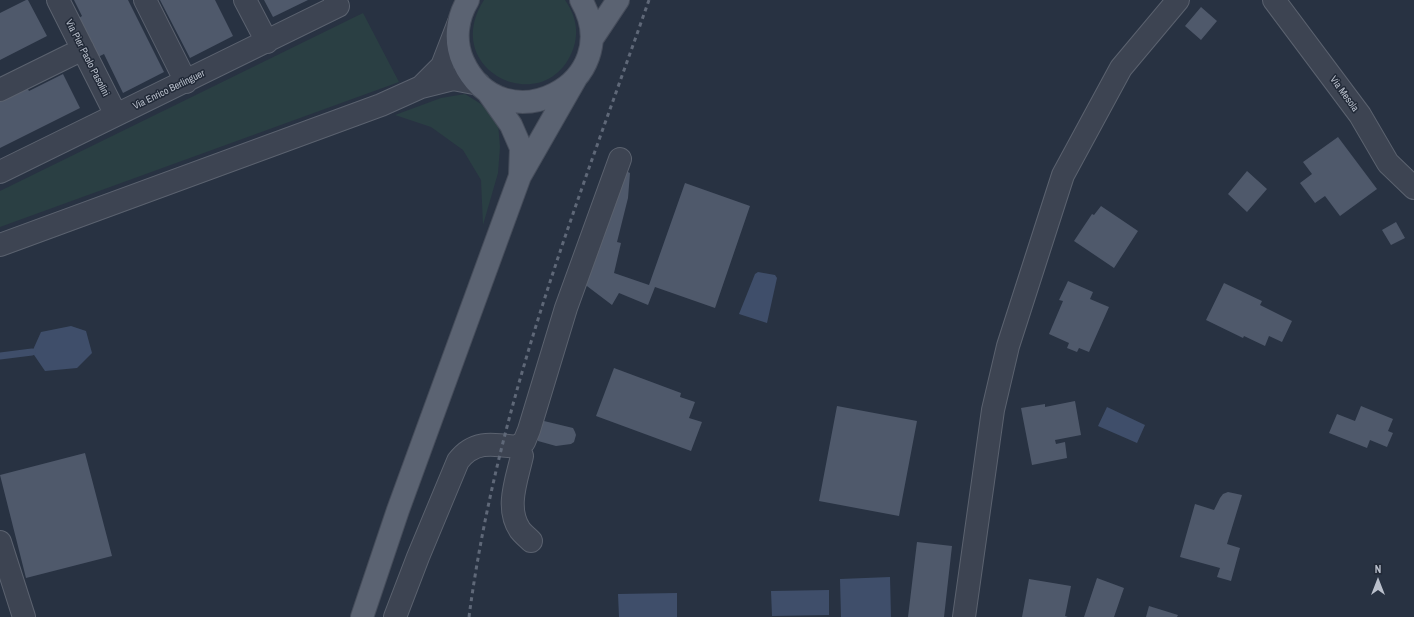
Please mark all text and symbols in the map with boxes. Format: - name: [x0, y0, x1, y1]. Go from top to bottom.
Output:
- street label: Via Pier Paolo Pasolini: [62, 18, 112, 98]
- street label: Via Enrico Berlinguer: [131, 67, 207, 113]
- street label: Via Mesola: [1327, 74, 1361, 114]
- north arrow: [1358, 561, 1398, 601]
- text: N: [1375, 562, 1381, 576]

